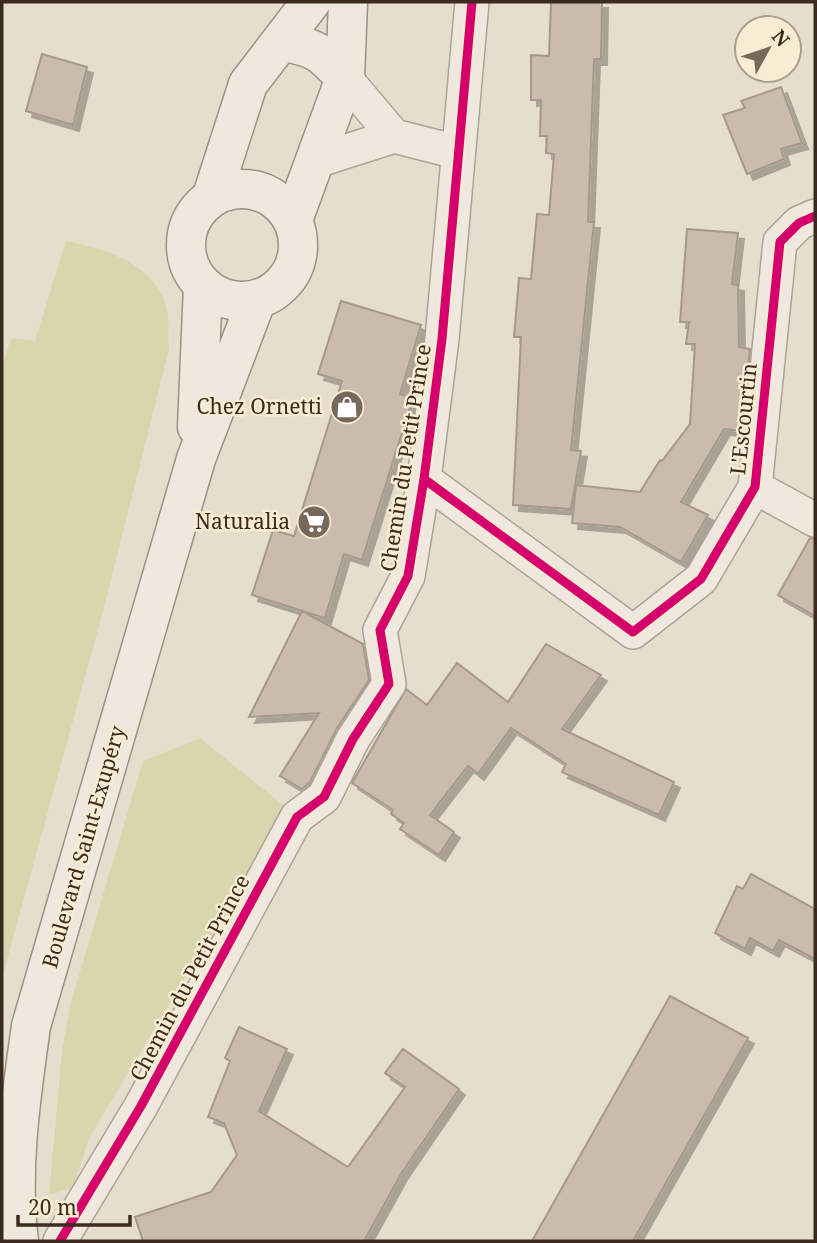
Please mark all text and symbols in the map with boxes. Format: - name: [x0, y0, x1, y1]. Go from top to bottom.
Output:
- north arrow: [733, 14, 803, 84]
- text: N: [766, 24, 796, 52]
- street label: Chemin du Petit Prince: [373, 342, 437, 574]
- street label: L'Escourtin: [723, 362, 763, 476]
- shop icon: Chez Ornetti: [328, 388, 366, 426]
- place label: Chez Ornetti: [197, 392, 322, 420]
- supermarket icon: Naturalia: [295, 503, 333, 541]
- place label: Naturalia: [195, 507, 290, 535]
- street label: Boulevard Saint-Exupéry: [35, 722, 131, 971]
- street label: Chemin du Petit Prince: [123, 869, 255, 1086]
- scale bar: [18, 1184, 130, 1228]
- text: 20 m: [28, 1193, 77, 1221]

